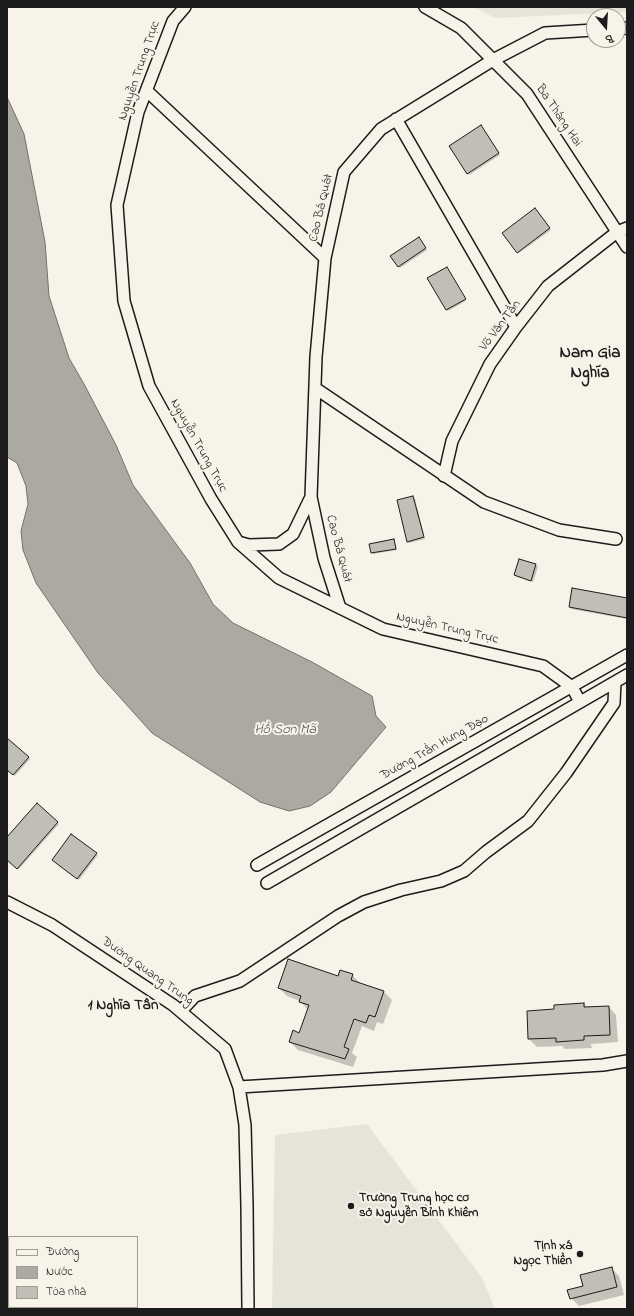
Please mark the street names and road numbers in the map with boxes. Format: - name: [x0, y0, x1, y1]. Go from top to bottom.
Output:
- street label: Nguyễn Trung Trực: [116, 19, 164, 123]
- street label: Ba Tháng Hai: [532, 82, 584, 150]
- street label: Cao Bá Quát: [307, 172, 337, 244]
- street label: Võ Văn Tần: [477, 298, 525, 354]
- street label: Nguyễn Trung Trực: [166, 397, 230, 495]
- street label: Cao Bá Quát: [321, 513, 355, 585]
- street label: Nguyễn Trung Trực: [395, 610, 499, 648]
- street label: Đường Trần Hưng Đạo: [378, 712, 492, 784]
- street label: Đường Quang Trung: [98, 934, 196, 1010]

